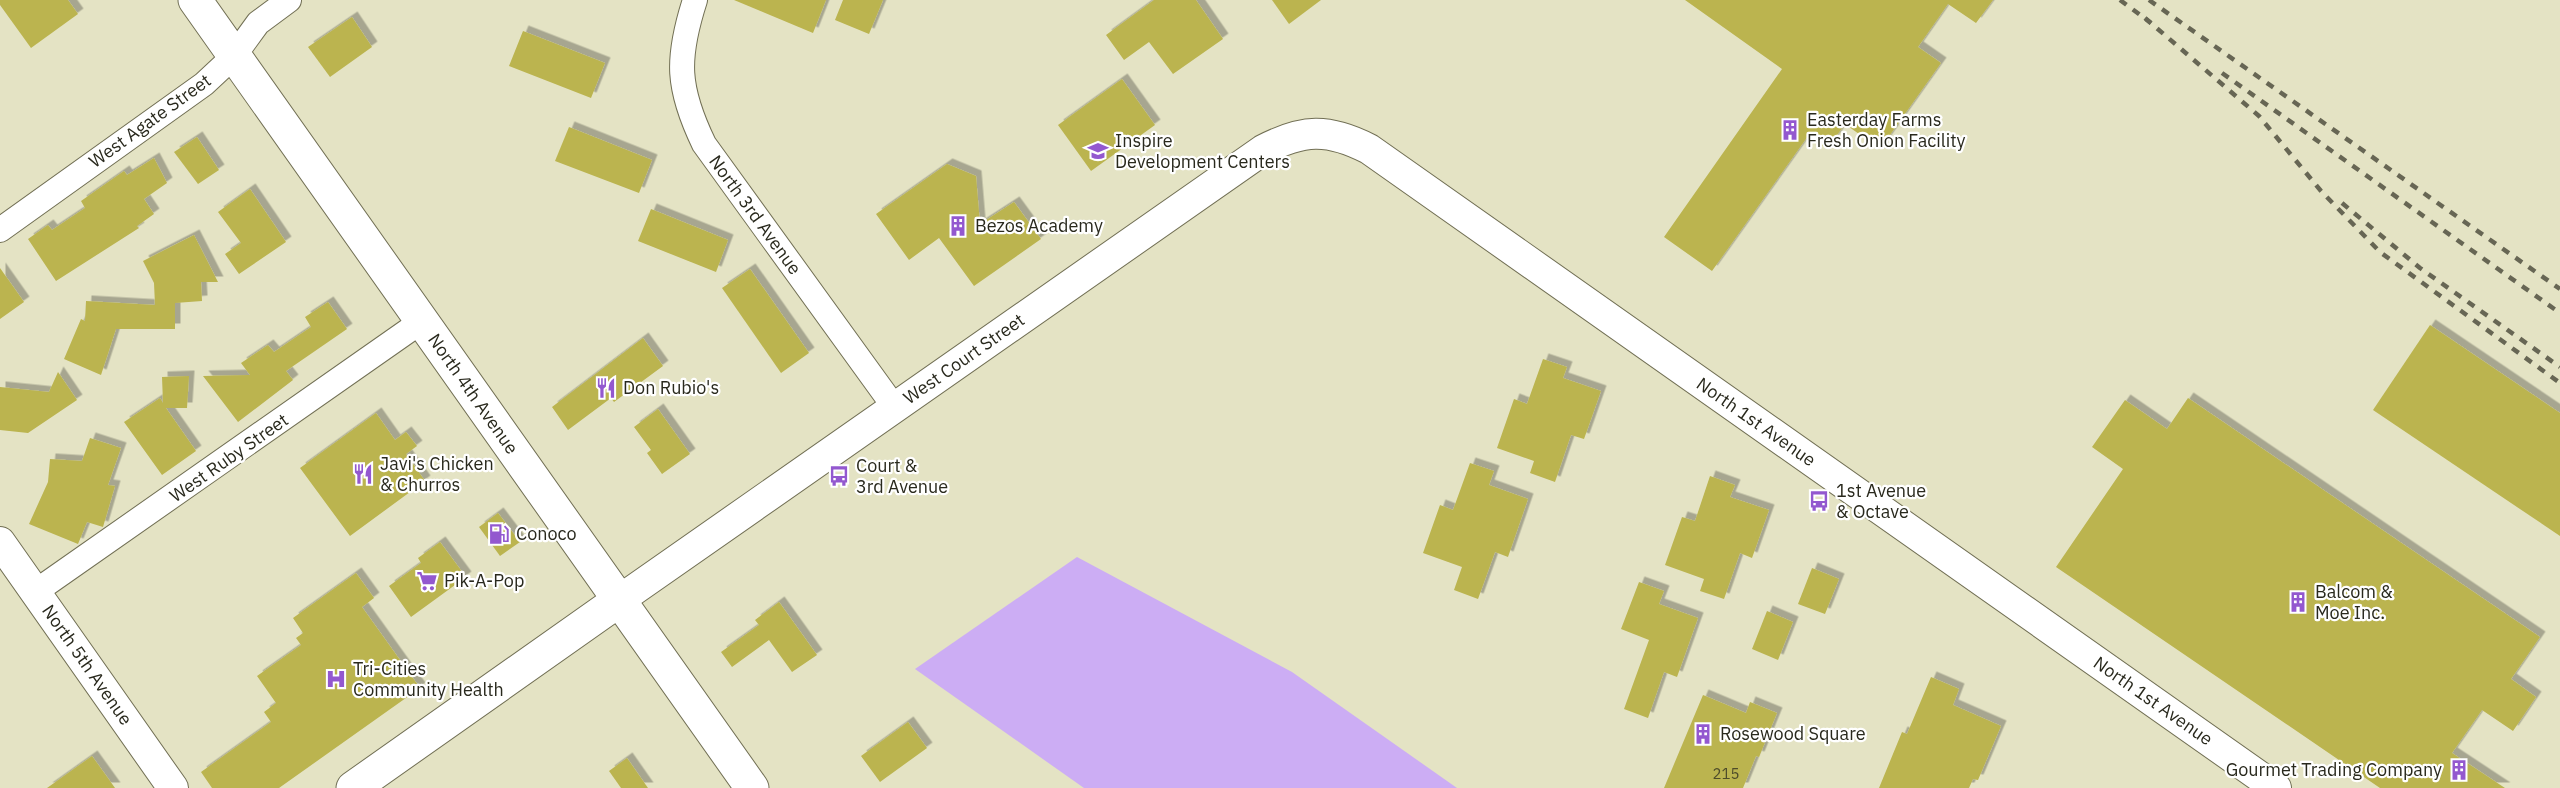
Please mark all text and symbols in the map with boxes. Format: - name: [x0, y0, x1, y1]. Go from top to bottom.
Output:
- street label: West Agate Street: [84, 69, 215, 173]
- place label: Easterday Farms Fresh Onion Facility: [1807, 108, 1966, 152]
- building icon: Easterday Farms Fresh Onion Facility: [1778, 118, 1802, 142]
- place label: Inspire Development Centers: [1115, 129, 1290, 173]
- school or university icon: Inspire Development Centers: [1086, 139, 1110, 163]
- street label: North 3rd Avenue: [704, 150, 807, 279]
- building icon: Bezos Academy: [946, 214, 970, 238]
- place label: Bezos Academy: [975, 214, 1103, 237]
- street label: West Court Street: [899, 308, 1029, 409]
- street label: North 4th Avenue: [423, 329, 524, 459]
- street label: North 1st Avenue: [1692, 372, 1820, 471]
- restaurant icon: Don Rubio's: [594, 376, 618, 400]
- place label: Don Rubio's: [623, 376, 719, 399]
- street label: West Ruby Street: [165, 408, 292, 507]
- place label: Javi's Chicken & Churros: [380, 452, 494, 496]
- place label: Court & 3rd Avenue: [856, 454, 948, 498]
- restaurant icon: Javi's Chicken & Churros: [351, 462, 375, 486]
- bus stop icon: Court & 3rd Avenue: [827, 464, 851, 488]
- place label: 1st Avenue & Octave: [1836, 479, 1926, 523]
- bus stop icon: 1st Avenue & Octave: [1807, 489, 1831, 513]
- fuel station icon: Conoco: [487, 522, 511, 546]
- place label: Conoco: [516, 522, 577, 545]
- supermarket icon: Pik-A-Pop: [415, 569, 439, 593]
- place label: Pik-A-Pop: [444, 569, 524, 592]
- place label: Balcom & Moe Inc.: [2315, 580, 2393, 624]
- building icon: Balcom & Moe Inc.: [2286, 590, 2310, 614]
- street label: North 5th Avenue: [37, 600, 138, 730]
- street label: North 1st Avenue: [2089, 651, 2217, 750]
- place label: Tri-Cities Community Health: [353, 657, 504, 701]
- hospital icon: Tri-Cities Community Health: [324, 667, 348, 691]
- building icon: Rosewood Square: [1691, 722, 1715, 746]
- place label: Rosewood Square: [1720, 722, 1866, 745]
- place label: Gourmet Trading Company: [2226, 758, 2442, 781]
- building icon: Gourmet Trading Company: [2447, 758, 2471, 782]
- house number: 215: [1712, 764, 1740, 783]

